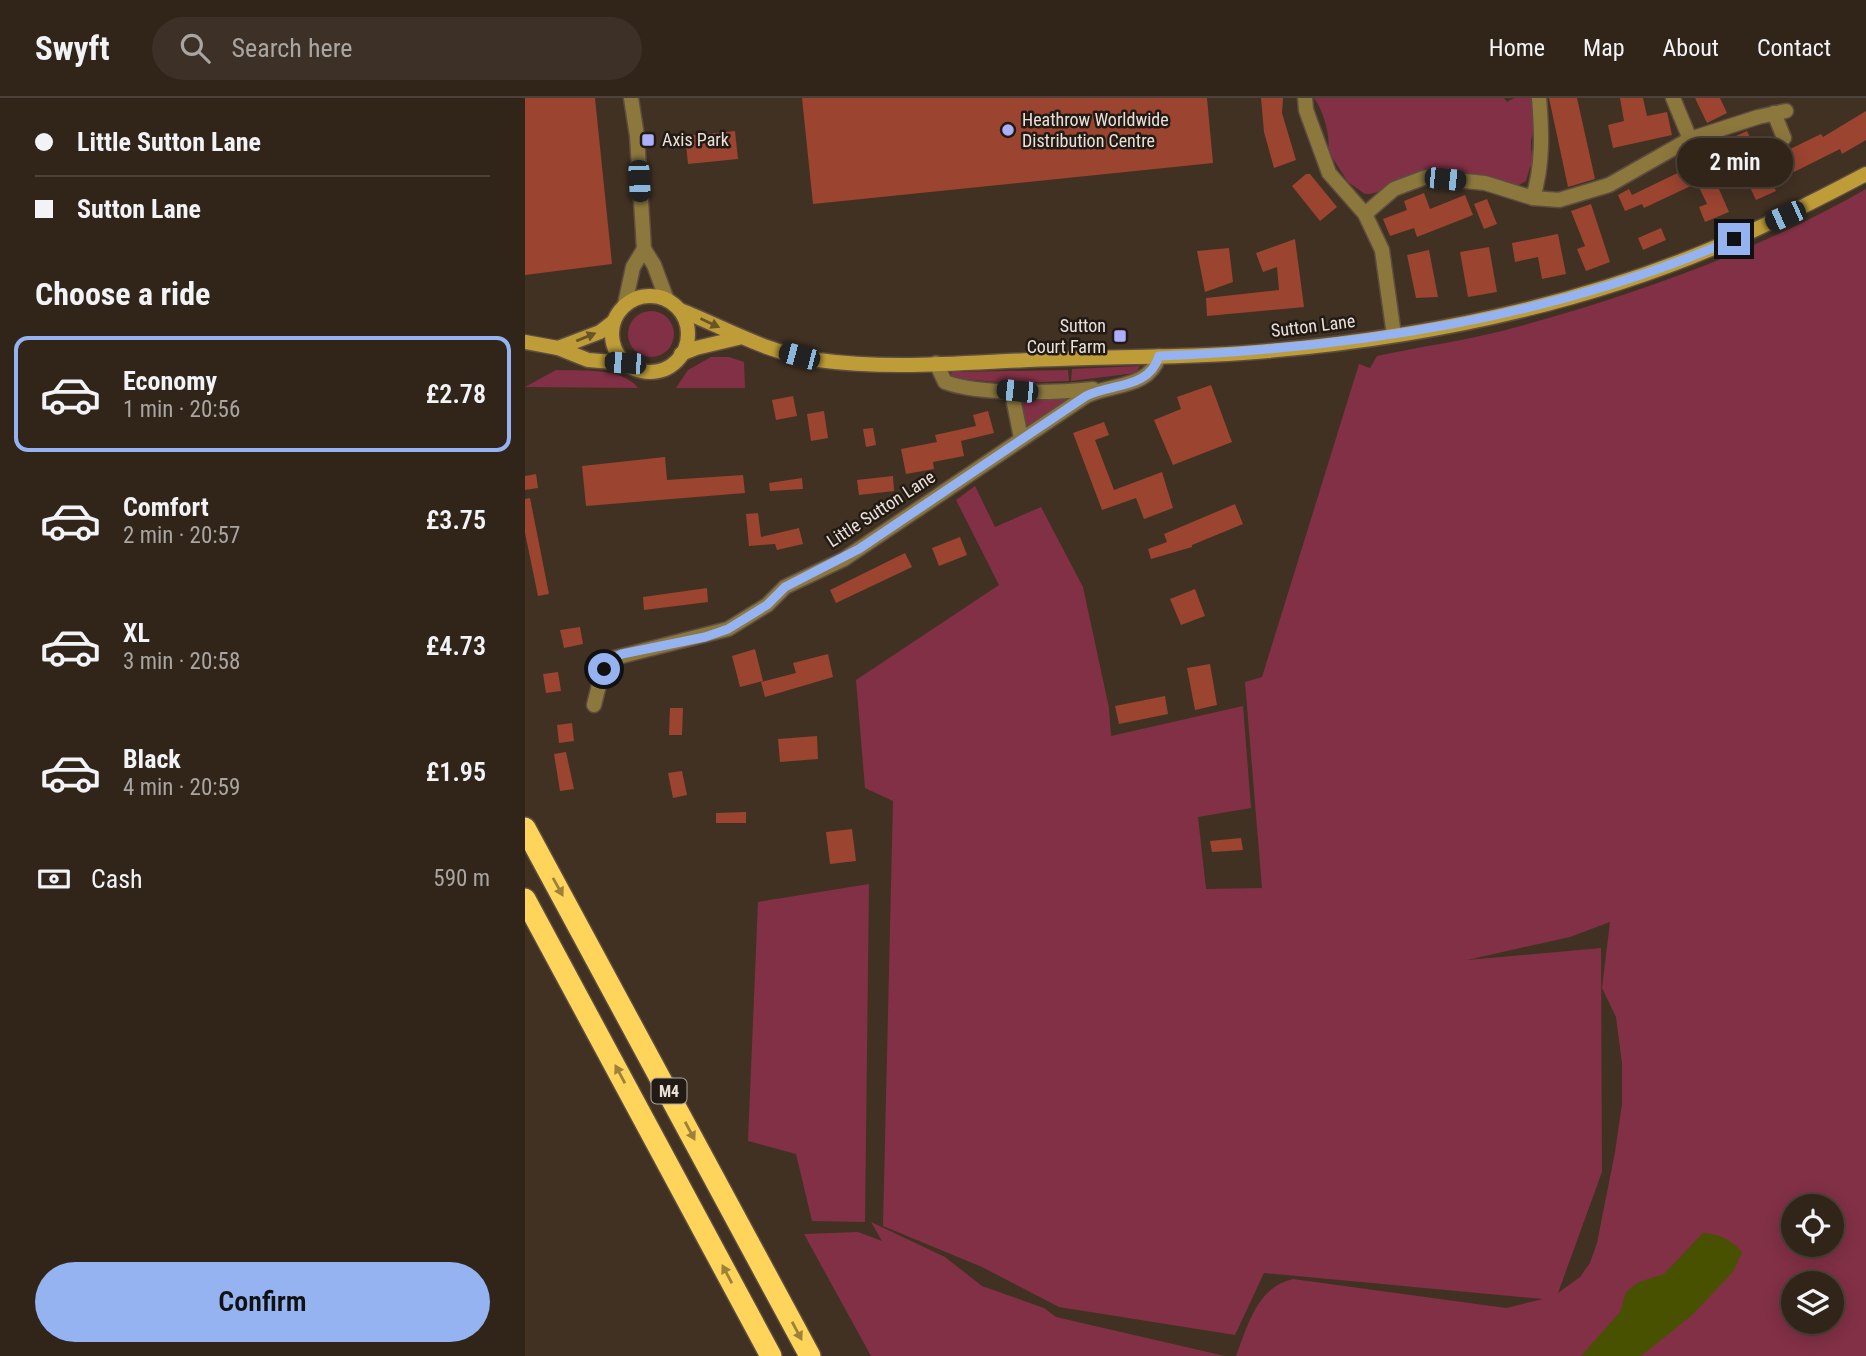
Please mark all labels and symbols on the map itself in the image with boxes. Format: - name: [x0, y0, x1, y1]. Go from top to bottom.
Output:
- place label: Heathrow Worldwide Distribution Centre: [1022, 109, 1169, 151]
- marker: Heathrow Worldwide Distribution Centre: [1000, 122, 1016, 138]
- place label: Axis Park: [662, 129, 729, 150]
- marker: Axis Park: [640, 132, 656, 148]
- callout: 2 min: [1676, 138, 1792, 186]
- car: [628, 159, 651, 203]
- car: [1424, 166, 1467, 192]
- car: [1762, 198, 1809, 234]
- route end: [1718, 223, 1750, 255]
- street label: Sutton Lane: [1270, 310, 1356, 341]
- place label: Sutton Court Farm: [1027, 315, 1106, 357]
- one-way arrow: [700, 317, 720, 329]
- marker: Sutton Court Farm: [1112, 328, 1128, 344]
- one-way arrow: [576, 331, 597, 342]
- car: [776, 340, 823, 372]
- car: [604, 351, 647, 375]
- car: [996, 378, 1039, 404]
- street label: Little Sutton Lane: [823, 466, 939, 551]
- route start: [588, 653, 620, 685]
- one-way arrow: [553, 877, 564, 897]
- one-way arrow: [614, 1064, 625, 1084]
- road number: M4: [652, 1079, 687, 1104]
- one-way arrow: [683, 1121, 695, 1141]
- one-way arrow: [721, 1265, 733, 1284]
- one-way arrow: [791, 1321, 803, 1341]

